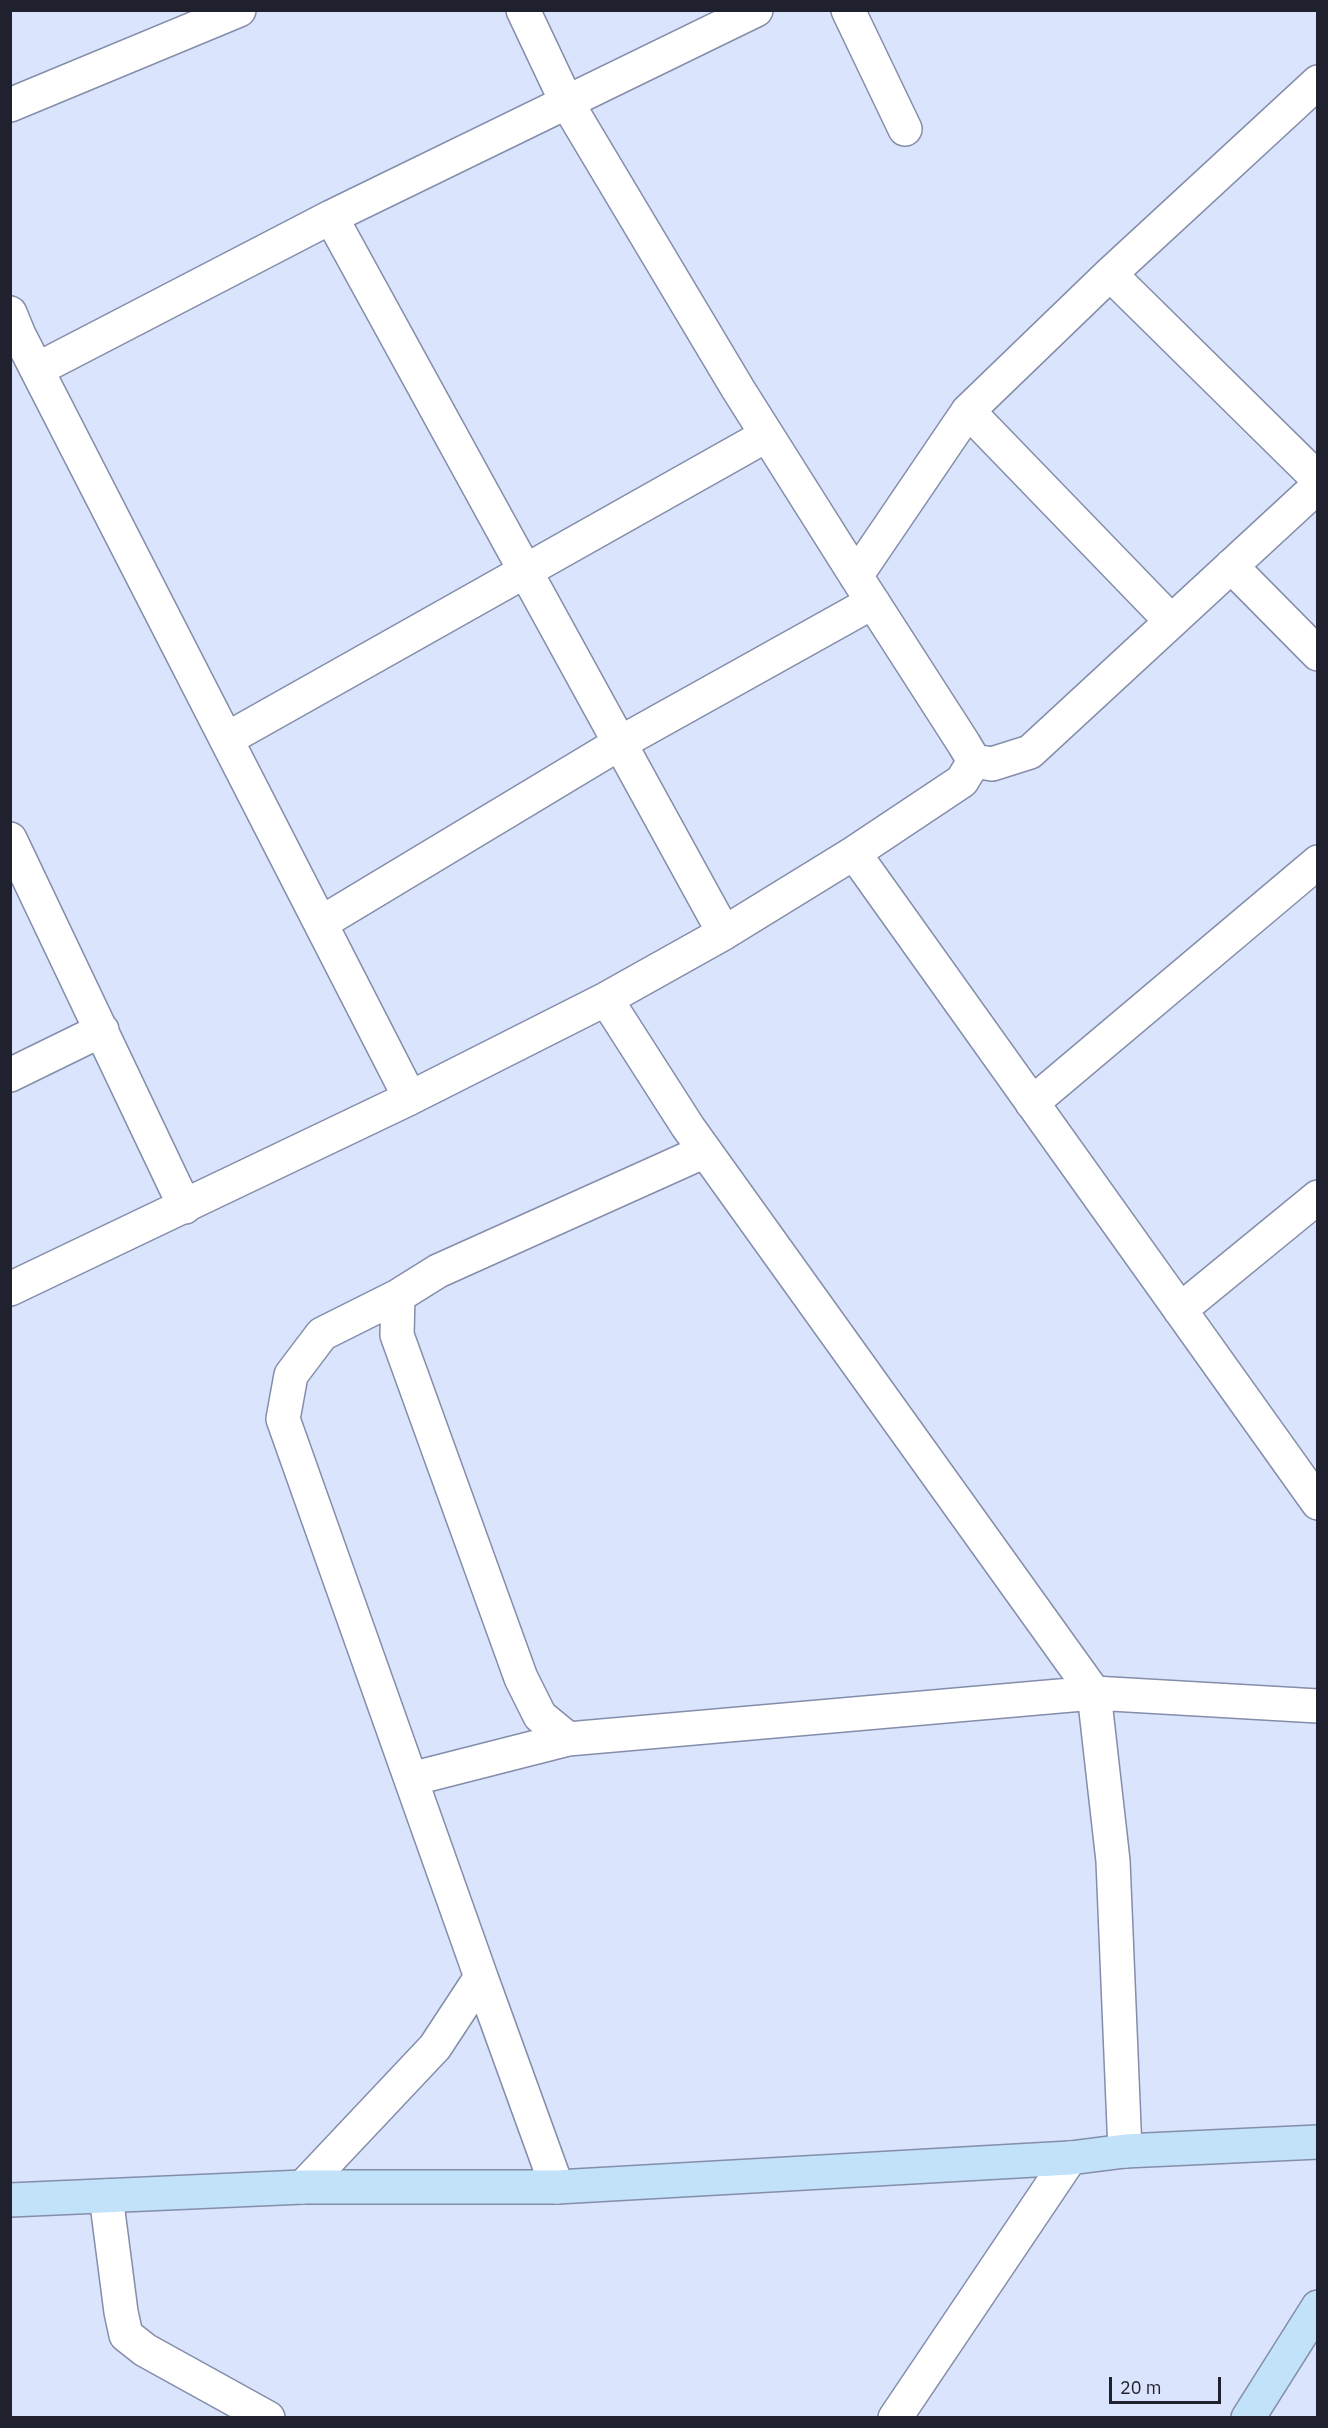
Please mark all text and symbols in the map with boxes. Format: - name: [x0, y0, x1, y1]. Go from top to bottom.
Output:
- scale bar: [1112, 2365, 1224, 2403]
- text: 20 m: [1120, 2376, 1162, 2399]

